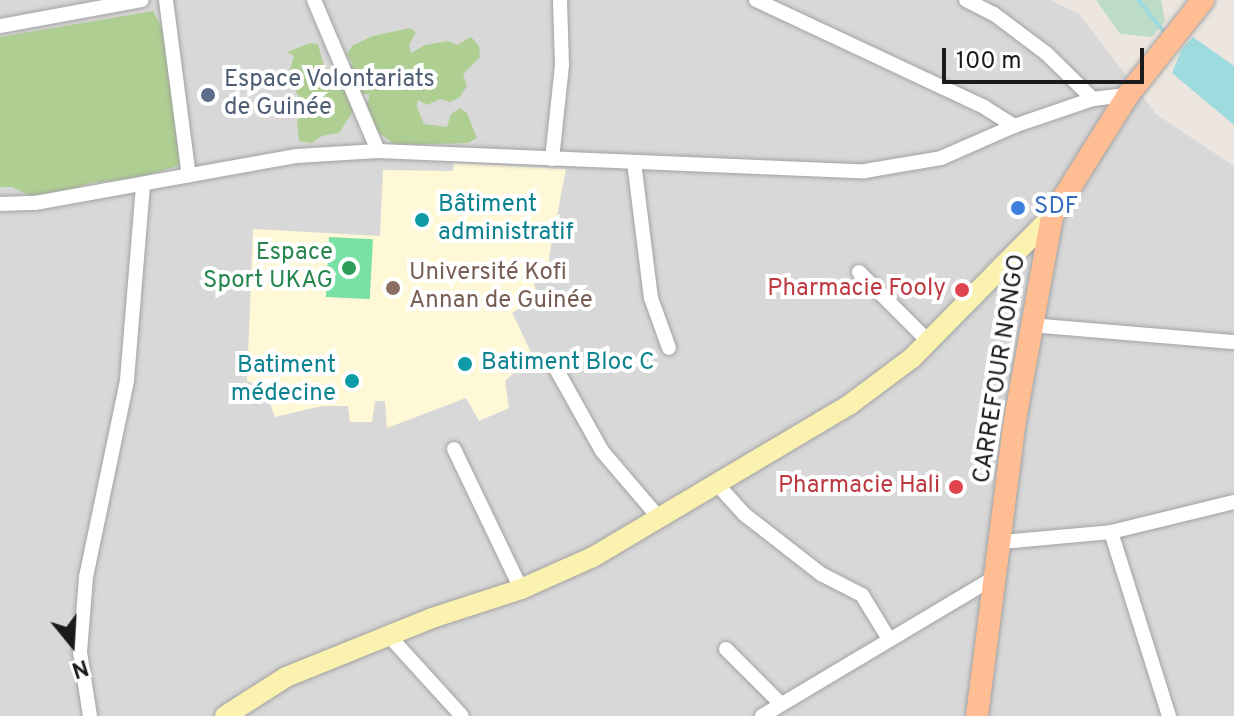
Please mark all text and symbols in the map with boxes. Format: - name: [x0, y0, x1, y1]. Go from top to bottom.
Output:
- scale bar: [946, 32, 1148, 82]
- text: 100 m: [956, 47, 1022, 77]
- place label: Espace Volontariats de Guinée: [224, 67, 436, 123]
- marker: Espace Volontariats de Guinée: [199, 86, 217, 104]
- place label: Bâtiment administratif: [438, 192, 573, 248]
- place label: SDF: [1034, 194, 1078, 222]
- marker: SDF: [1009, 199, 1027, 217]
- marker: Bâtiment administratif: [413, 211, 431, 229]
- place label: Espace Sport UKAG: [203, 240, 333, 296]
- street label: CARREFOUR NONGO: [969, 252, 1033, 486]
- marker: Espace Sport UKAG: [340, 259, 358, 277]
- place label: Université Kofi Annan de Guinée: [409, 260, 593, 316]
- place label: Pharmacie Fooly: [767, 276, 946, 304]
- marker: Université Kofi Annan de Guinée: [384, 279, 402, 297]
- marker: Pharmacie Fooly: [953, 281, 971, 299]
- place label: Batiment Bloc C: [481, 350, 655, 378]
- place label: Batiment médecine: [231, 353, 336, 409]
- marker: Batiment Bloc C: [456, 355, 474, 373]
- marker: Batiment médecine: [343, 372, 361, 390]
- place label: Pharmacie Hali: [778, 473, 940, 501]
- marker: Pharmacie Hali: [947, 478, 965, 496]
- north arrow: [32, 604, 112, 684]
- text: N: [68, 652, 91, 683]

